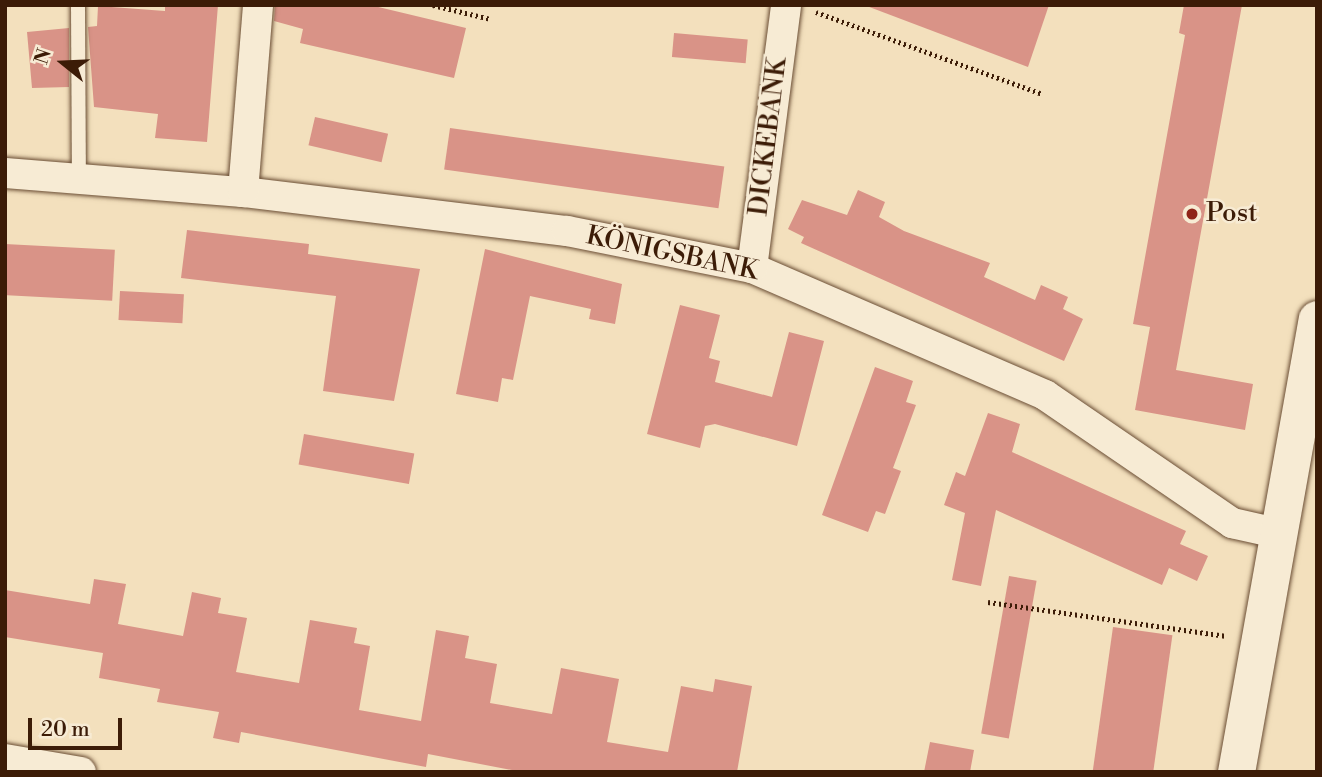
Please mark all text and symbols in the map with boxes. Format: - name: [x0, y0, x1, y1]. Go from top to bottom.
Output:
- north arrow: [28, 28, 98, 98]
- text: N: [29, 46, 57, 67]
- street label: DICKEBANK: [744, 56, 794, 218]
- place label: Post: [1206, 198, 1257, 230]
- marker: Post: [1184, 206, 1200, 222]
- street label: KÖNIGSBANK: [583, 221, 761, 287]
- scale bar: [32, 704, 126, 748]
- text: 20 m: [41, 717, 90, 743]

